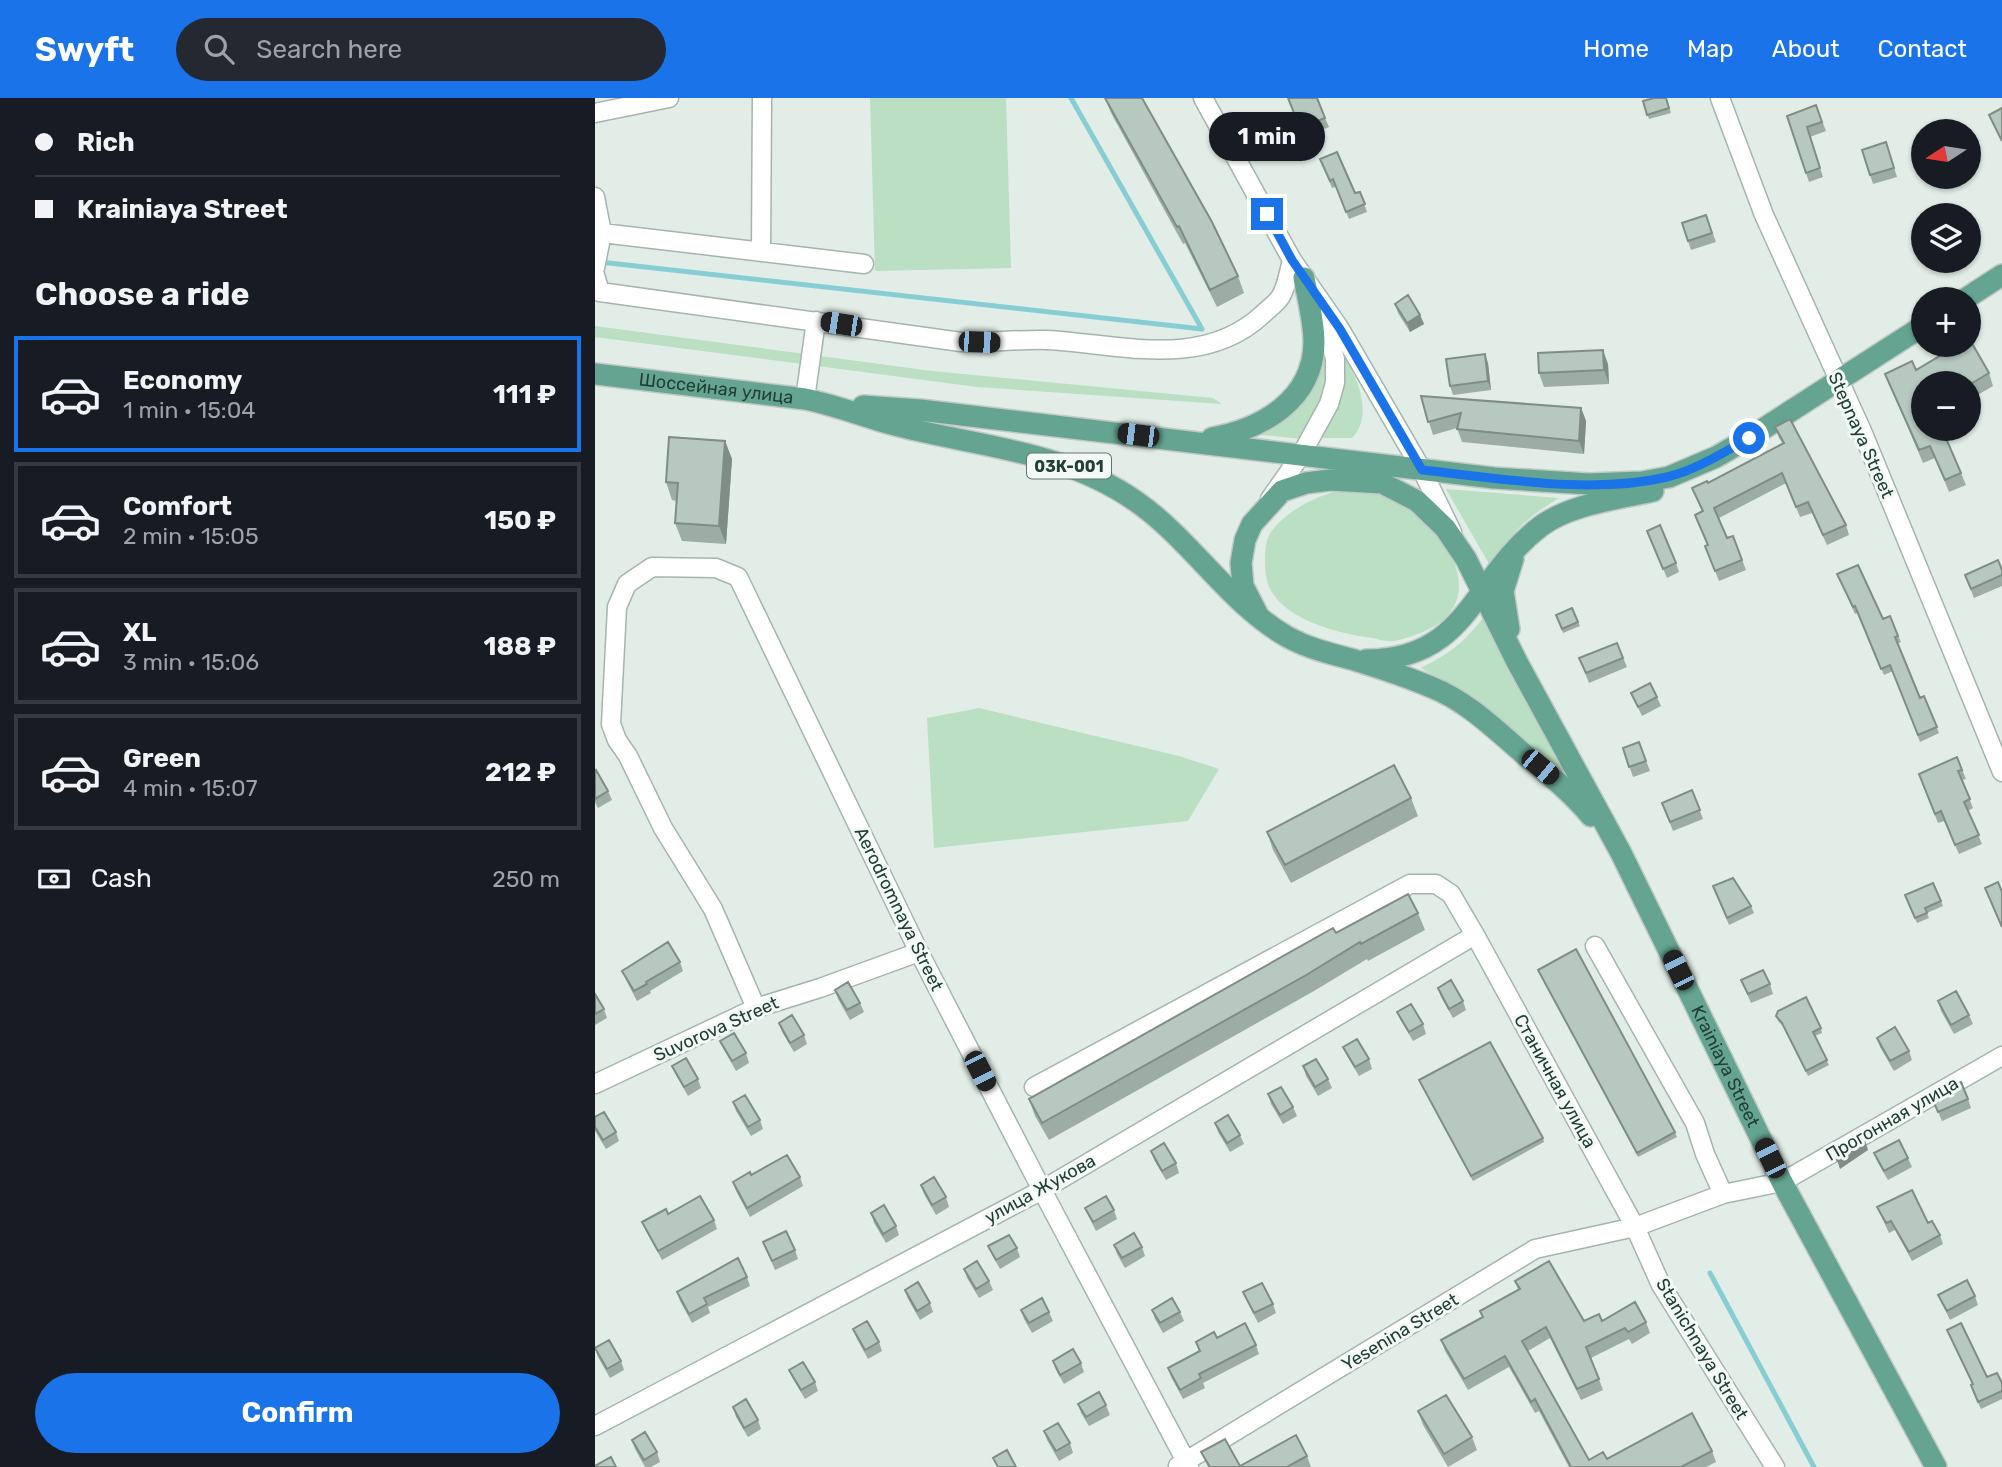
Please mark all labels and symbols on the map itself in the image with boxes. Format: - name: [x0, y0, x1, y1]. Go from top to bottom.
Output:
- callout: 1 min: [1209, 113, 1325, 162]
- north arrow: [1911, 119, 1981, 189]
- route end: [1251, 198, 1283, 230]
- car: [819, 310, 864, 338]
- car: [958, 331, 1001, 353]
- street label: Шоссейная улица: [638, 368, 795, 409]
- street label: Stepnaya Street: [1823, 369, 1899, 501]
- car: [1116, 422, 1161, 448]
- route start: [1733, 422, 1765, 454]
- road number: 03К-001: [1027, 454, 1111, 478]
- car: [1518, 745, 1563, 789]
- street label: Aerodromnaya Street: [850, 824, 948, 994]
- car: [1660, 947, 1697, 993]
- street label: Suvorova Street: [650, 992, 782, 1066]
- street label: Krainiaya Street: [1686, 1002, 1764, 1131]
- street label: Станичная улица: [1509, 1010, 1601, 1152]
- car: [962, 1048, 999, 1094]
- street label: Прогонная улица: [1822, 1072, 1962, 1166]
- car: [1752, 1135, 1789, 1181]
- street label: улица Жукова: [981, 1149, 1099, 1229]
- street label: Stanichnaya Street: [1651, 1274, 1753, 1424]
- street label: Yesenina Street: [1338, 1289, 1462, 1375]

